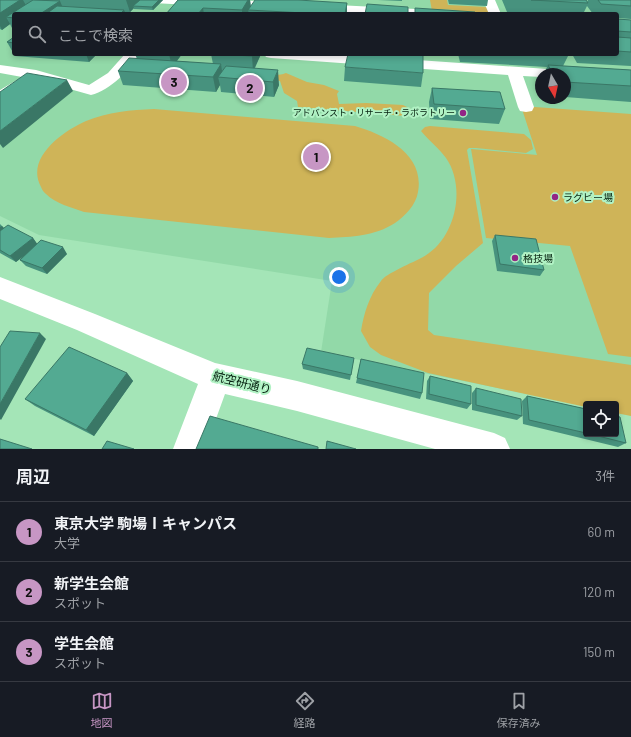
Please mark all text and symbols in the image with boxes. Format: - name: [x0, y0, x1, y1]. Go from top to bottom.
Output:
- search box: [12, 12, 619, 56]
- icon: search: [26, 23, 48, 45]
- text: ここで検索: [58, 26, 133, 44]
- pin: 3: [161, 67, 187, 97]
- north arrow: [535, 68, 571, 104]
- pin: 2: [237, 73, 263, 103]
- place label: アドバンスト・リサーチ・ラボラトリー: [293, 107, 455, 118]
- marker: アドバンスト・リサーチ・ラボラトリー: [458, 108, 468, 118]
- pin: 1: [303, 142, 329, 172]
- place label: ラグビー場: [563, 191, 613, 203]
- marker: ラグビー場: [550, 192, 560, 202]
- place label: 格技場: [523, 252, 553, 264]
- marker: 格技場: [510, 253, 520, 263]
- your location: [329, 267, 349, 287]
- street label: 航空研通り: [211, 368, 273, 396]
- map controls: [583, 401, 619, 437]
- button: locate: [583, 401, 619, 437]
- text: 周辺: [16, 466, 50, 486]
- text: 3件: [595, 468, 615, 484]
- text: 東京大学 駒場Ⅰキャンパス: [54, 514, 237, 532]
- text: 1: [27, 524, 31, 540]
- text: 60 m: [588, 524, 615, 540]
- text: 大学: [54, 535, 80, 551]
- text: 新学生会館: [54, 574, 129, 592]
- text: 2: [25, 584, 33, 600]
- text: 120 m: [583, 584, 615, 600]
- text: スポット: [54, 595, 106, 611]
- text: 学生会館: [54, 634, 114, 652]
- text: 3: [25, 644, 33, 660]
- text: 150 m: [583, 644, 615, 660]
- text: スポット: [54, 655, 106, 671]
- tab: 地図: [91, 690, 113, 730]
- tab: 経路: [294, 690, 316, 730]
- tab: 保存済み: [497, 690, 541, 730]

